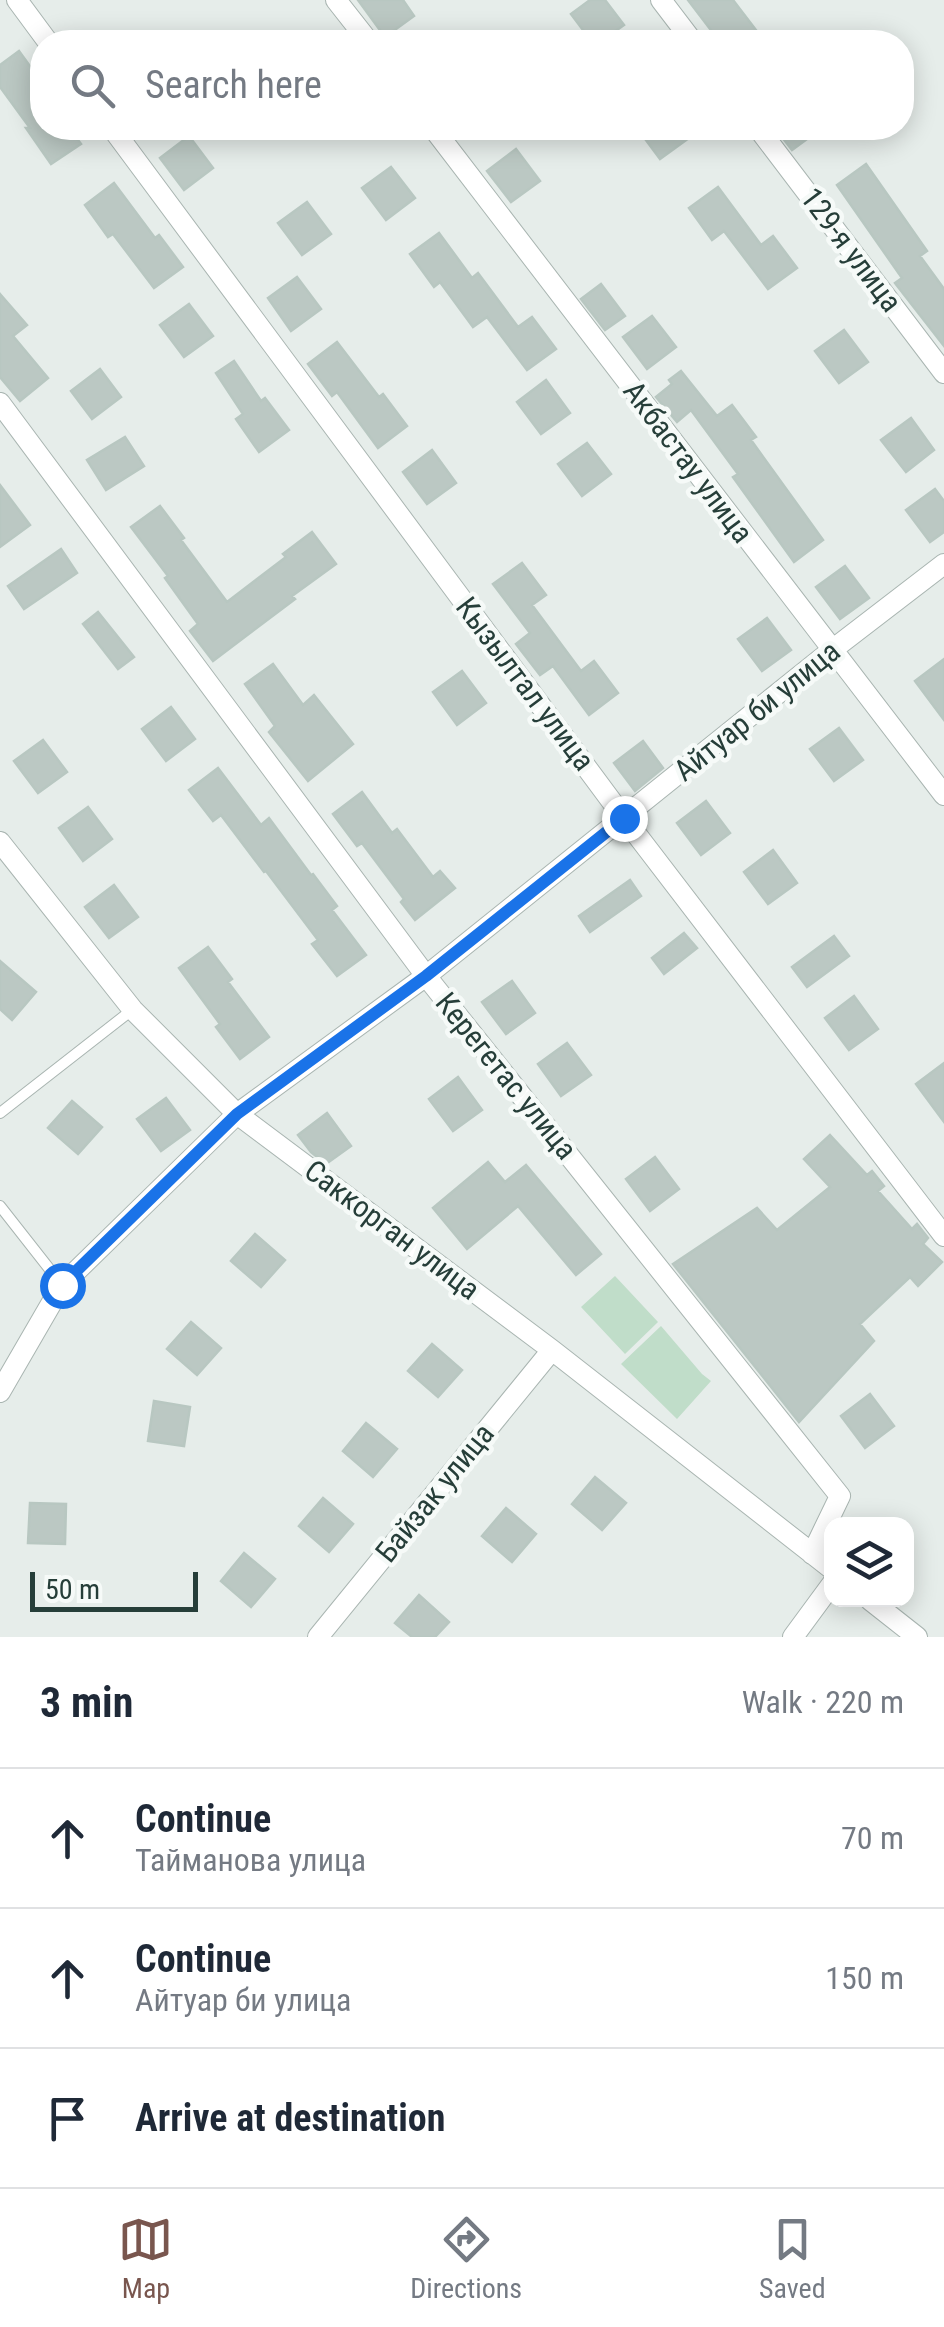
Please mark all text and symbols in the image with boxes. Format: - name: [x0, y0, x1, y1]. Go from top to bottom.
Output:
- search box: [30, 30, 914, 140]
- icon: search: [65, 58, 120, 113]
- text: Search here: [145, 63, 322, 107]
- street label: 129-я улица: [794, 181, 909, 318]
- street label: Акбастау улица: [616, 374, 760, 549]
- street label: Кызылтал улица: [449, 590, 602, 777]
- street label: Айтуар би улица: [667, 633, 847, 788]
- route end: [602, 796, 648, 842]
- street label: Керегетас улица: [428, 985, 584, 1166]
- street label: Саккорган улица: [298, 1152, 487, 1307]
- route start: [40, 1263, 86, 1309]
- street label: Байзак улица: [368, 1416, 501, 1569]
- map controls: [824, 1517, 914, 1607]
- button: layers: [824, 1517, 914, 1607]
- scale bar: [30, 1567, 198, 1612]
- text: 50 m: [45, 1573, 100, 1606]
- text: 3 min: [40, 1678, 133, 1727]
- text: Walk · 220 m: [742, 1683, 904, 1721]
- text: Continue: [135, 1797, 271, 1841]
- icon: ahead: [40, 1811, 95, 1866]
- text: 70 m: [841, 1819, 904, 1857]
- text: Тайманова улица: [135, 1841, 366, 1879]
- text: Continue: [135, 1937, 271, 1981]
- icon: ahead: [40, 1951, 95, 2006]
- text: 150 m: [825, 1959, 904, 1997]
- text: Айтуар би улица: [135, 1981, 351, 2019]
- icon: arrive: [40, 2091, 95, 2146]
- text: Arrive at destination: [135, 2096, 445, 2140]
- tab: Map: [118, 2212, 173, 2305]
- tab: Directions: [410, 2212, 522, 2305]
- tab: Saved: [759, 2212, 826, 2305]

